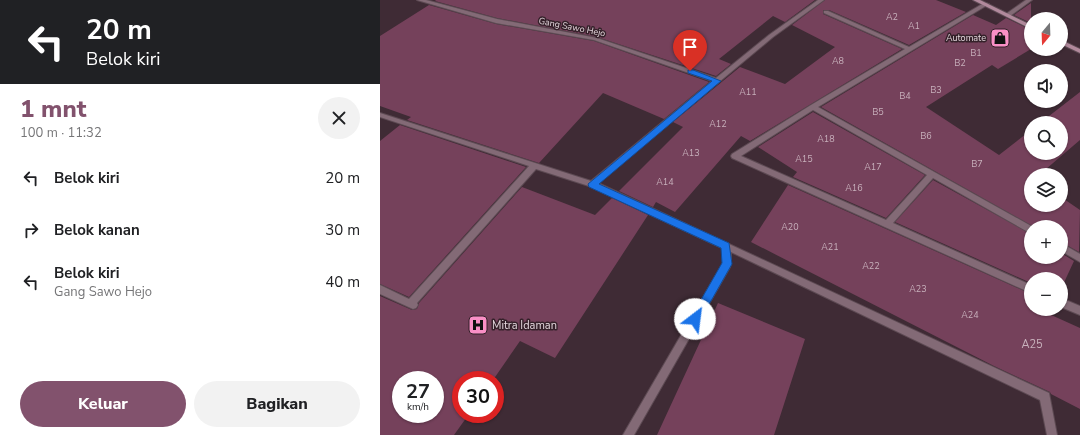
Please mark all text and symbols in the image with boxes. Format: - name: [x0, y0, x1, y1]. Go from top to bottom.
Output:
- text: 20 m: [86, 11, 152, 49]
- house number: A2: [886, 11, 898, 23]
- north arrow: [1024, 12, 1068, 56]
- map controls: [1024, 12, 1068, 316]
- street label: Gang Sawo Hejo: [538, 15, 606, 39]
- icon: left: [20, 16, 72, 68]
- house number: A1: [908, 20, 920, 32]
- shop icon: Automate: [989, 27, 1011, 49]
- pin: [673, 30, 707, 71]
- place label: Automate: [946, 32, 986, 44]
- icon: arrive: [679, 36, 701, 58]
- text: Belok kiri: [86, 47, 160, 71]
- house number: B1: [970, 47, 982, 59]
- house number: A8: [832, 55, 844, 67]
- house number: B2: [954, 57, 966, 69]
- button: sound: [1024, 64, 1068, 108]
- house number: B3: [930, 84, 942, 96]
- house number: A11: [739, 86, 757, 98]
- house number: B4: [899, 90, 911, 102]
- text: 1 mnt: [20, 93, 86, 125]
- button: close: [318, 97, 360, 139]
- house number: B5: [872, 106, 884, 118]
- button: search: [1024, 116, 1068, 160]
- house number: A12: [709, 118, 727, 130]
- text: 100 m · 11:32: [20, 124, 102, 142]
- house number: B6: [920, 130, 932, 142]
- house number: A18: [817, 133, 835, 145]
- house number: A13: [682, 147, 700, 159]
- house number: A15: [795, 153, 813, 165]
- house number: B7: [971, 158, 983, 170]
- house number: A17: [864, 161, 882, 173]
- icon: left: [20, 167, 42, 189]
- text: Belok kiri: [54, 168, 119, 188]
- text: 20 m: [325, 168, 360, 188]
- button: layers: [1024, 168, 1068, 212]
- house number: A14: [656, 176, 674, 188]
- house number: A16: [845, 182, 863, 194]
- icon: right: [20, 219, 42, 241]
- text: Belok kanan: [54, 220, 140, 240]
- text: 30 m: [325, 220, 360, 240]
- button: +: [1024, 220, 1068, 264]
- house number: A20: [781, 221, 799, 233]
- house number: A21: [821, 241, 839, 253]
- house number: A22: [862, 260, 880, 272]
- text: Belok kiri: [54, 263, 119, 283]
- icon: left: [20, 271, 42, 293]
- text: 40 m: [325, 272, 360, 292]
- button: −: [1024, 272, 1068, 316]
- text: Gang Sawo Hejo: [54, 283, 152, 301]
- house number: A23: [909, 283, 927, 295]
- position arrow: [674, 298, 716, 340]
- house number: A24: [961, 309, 979, 321]
- hospital icon: Mitra Idaman: [467, 314, 489, 336]
- place label: Mitra Idaman: [492, 318, 557, 333]
- house number: A25: [1021, 337, 1043, 352]
- speed limit sign: 30: [452, 371, 504, 423]
- text: 27: [406, 378, 430, 405]
- button: Keluar: [20, 381, 186, 427]
- button: Bagikan: [194, 381, 360, 427]
- text: km/h: [407, 400, 429, 414]

